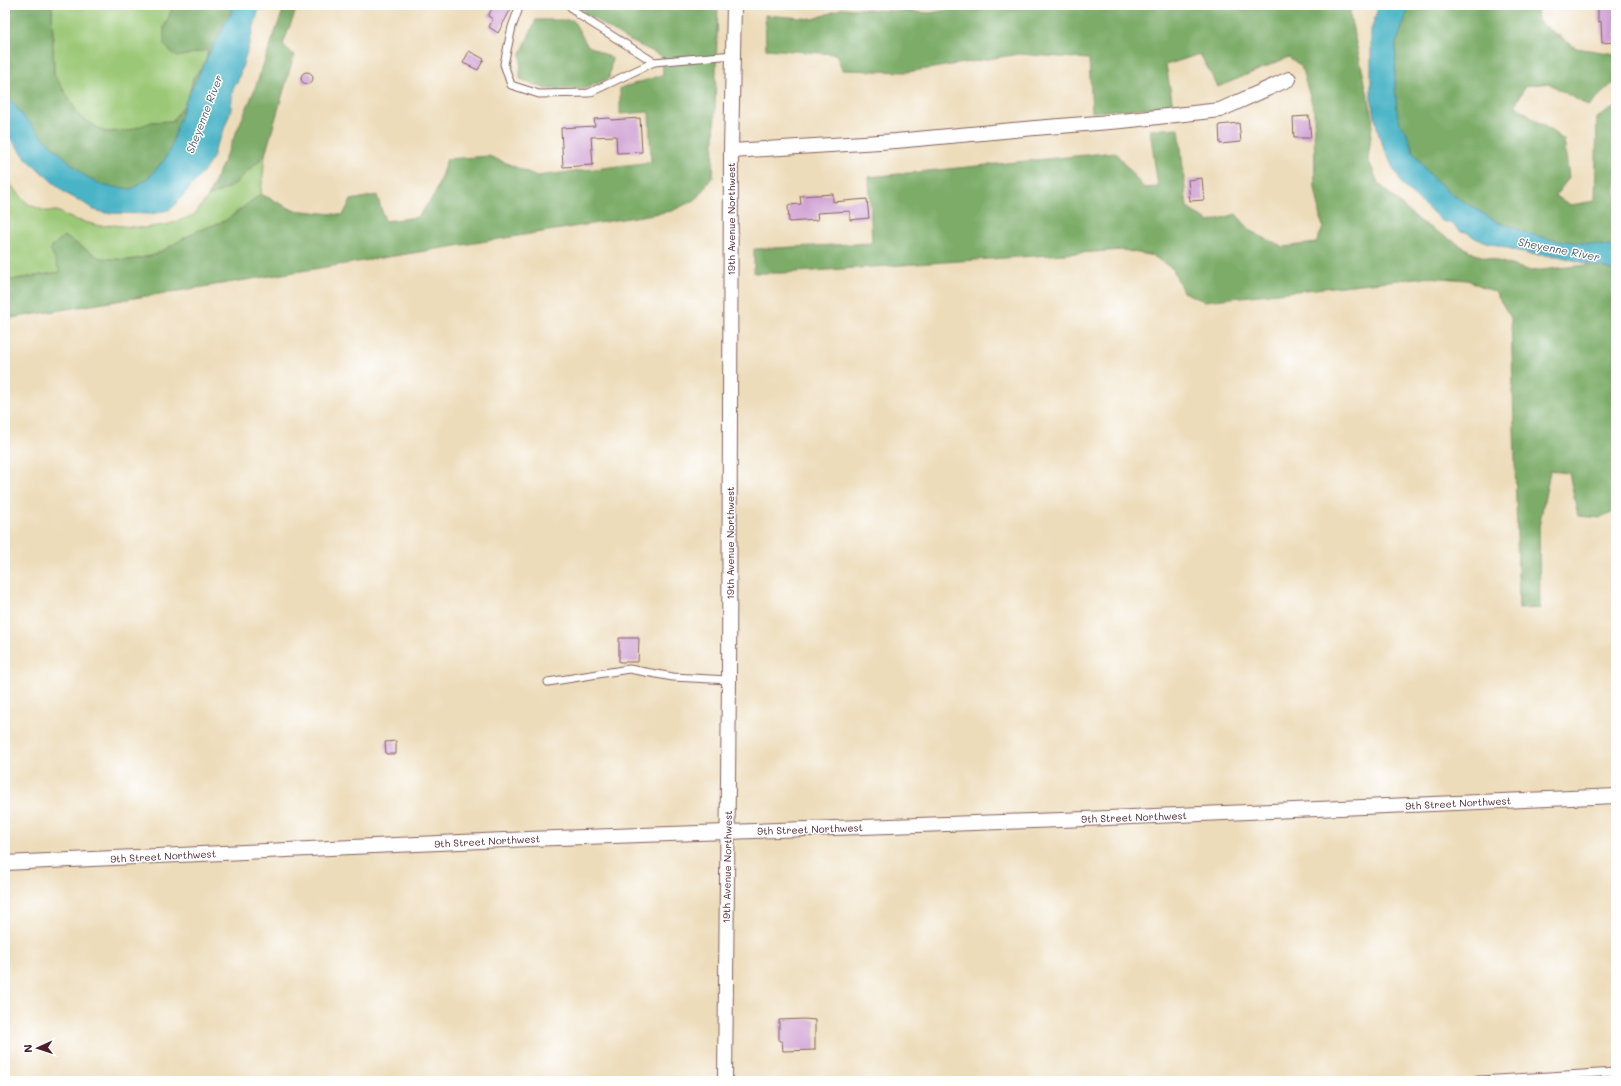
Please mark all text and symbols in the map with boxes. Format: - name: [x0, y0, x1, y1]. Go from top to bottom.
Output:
- water label: Sheyenne River: [182, 72, 226, 155]
- street label: 19th Avenue Northwest: [724, 163, 738, 276]
- water label: Sheyenne River: [1517, 234, 1602, 264]
- street label: 19th Avenue Northwest: [723, 487, 737, 600]
- street label: 9th Street Northwest: [1405, 793, 1511, 813]
- street label: 9th Street Northwest: [1081, 808, 1187, 826]
- street label: 19th Avenue Northwest: [719, 810, 735, 924]
- street label: 9th Street Northwest: [757, 820, 863, 838]
- street label: 9th Street Northwest: [434, 831, 540, 851]
- street label: 9th Street Northwest: [110, 846, 216, 866]
- north arrow: [18, 1028, 58, 1068]
- text: N: [20, 1044, 35, 1053]

